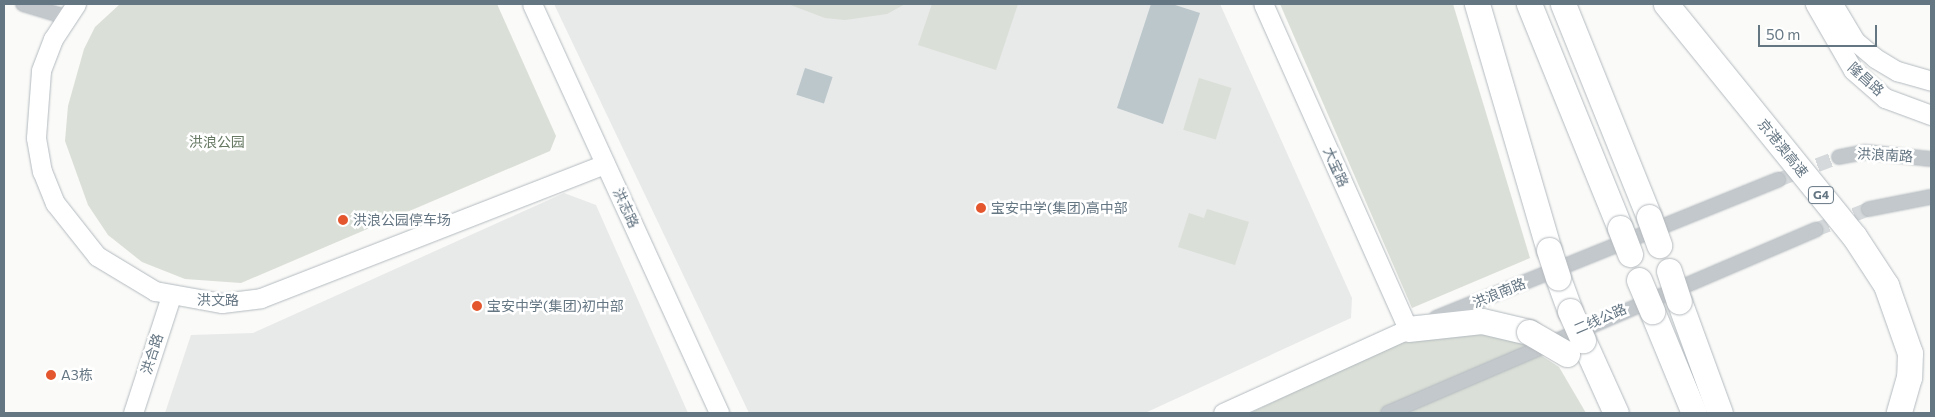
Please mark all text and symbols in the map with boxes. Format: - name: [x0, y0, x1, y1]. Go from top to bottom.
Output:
- scale bar: [1760, 15, 1879, 47]
- text: 50 m: [1766, 25, 1800, 43]
- street label: 隆昌路: [1845, 59, 1887, 99]
- street label: 京港澳高速: [1754, 116, 1812, 180]
- park label: 洪浪公园: [189, 134, 245, 150]
- street label: 大宝路: [1320, 144, 1352, 190]
- street label: 洪浪南路: [1857, 145, 1913, 165]
- street label: 洪志路: [610, 185, 642, 231]
- road number: G4: [1807, 186, 1835, 204]
- place label: 宝安中学(集团)高中部: [991, 200, 1128, 216]
- marker: 宝安中学(集团)高中部: [975, 202, 987, 214]
- place label: 洪浪公园停车场: [353, 212, 451, 228]
- marker: 洪浪公园停车场: [337, 214, 349, 226]
- street label: 洪浪南路: [1470, 275, 1528, 311]
- street label: 洪文路: [197, 292, 239, 308]
- place label: 宝安中学(集团)初中部: [487, 298, 624, 314]
- marker: 宝安中学(集团)初中部: [471, 300, 483, 312]
- street label: 二线公路: [1571, 300, 1629, 338]
- street label: 洪合路: [138, 331, 166, 377]
- place label: A3栋: [61, 367, 93, 383]
- marker: A3栋: [45, 369, 57, 381]

